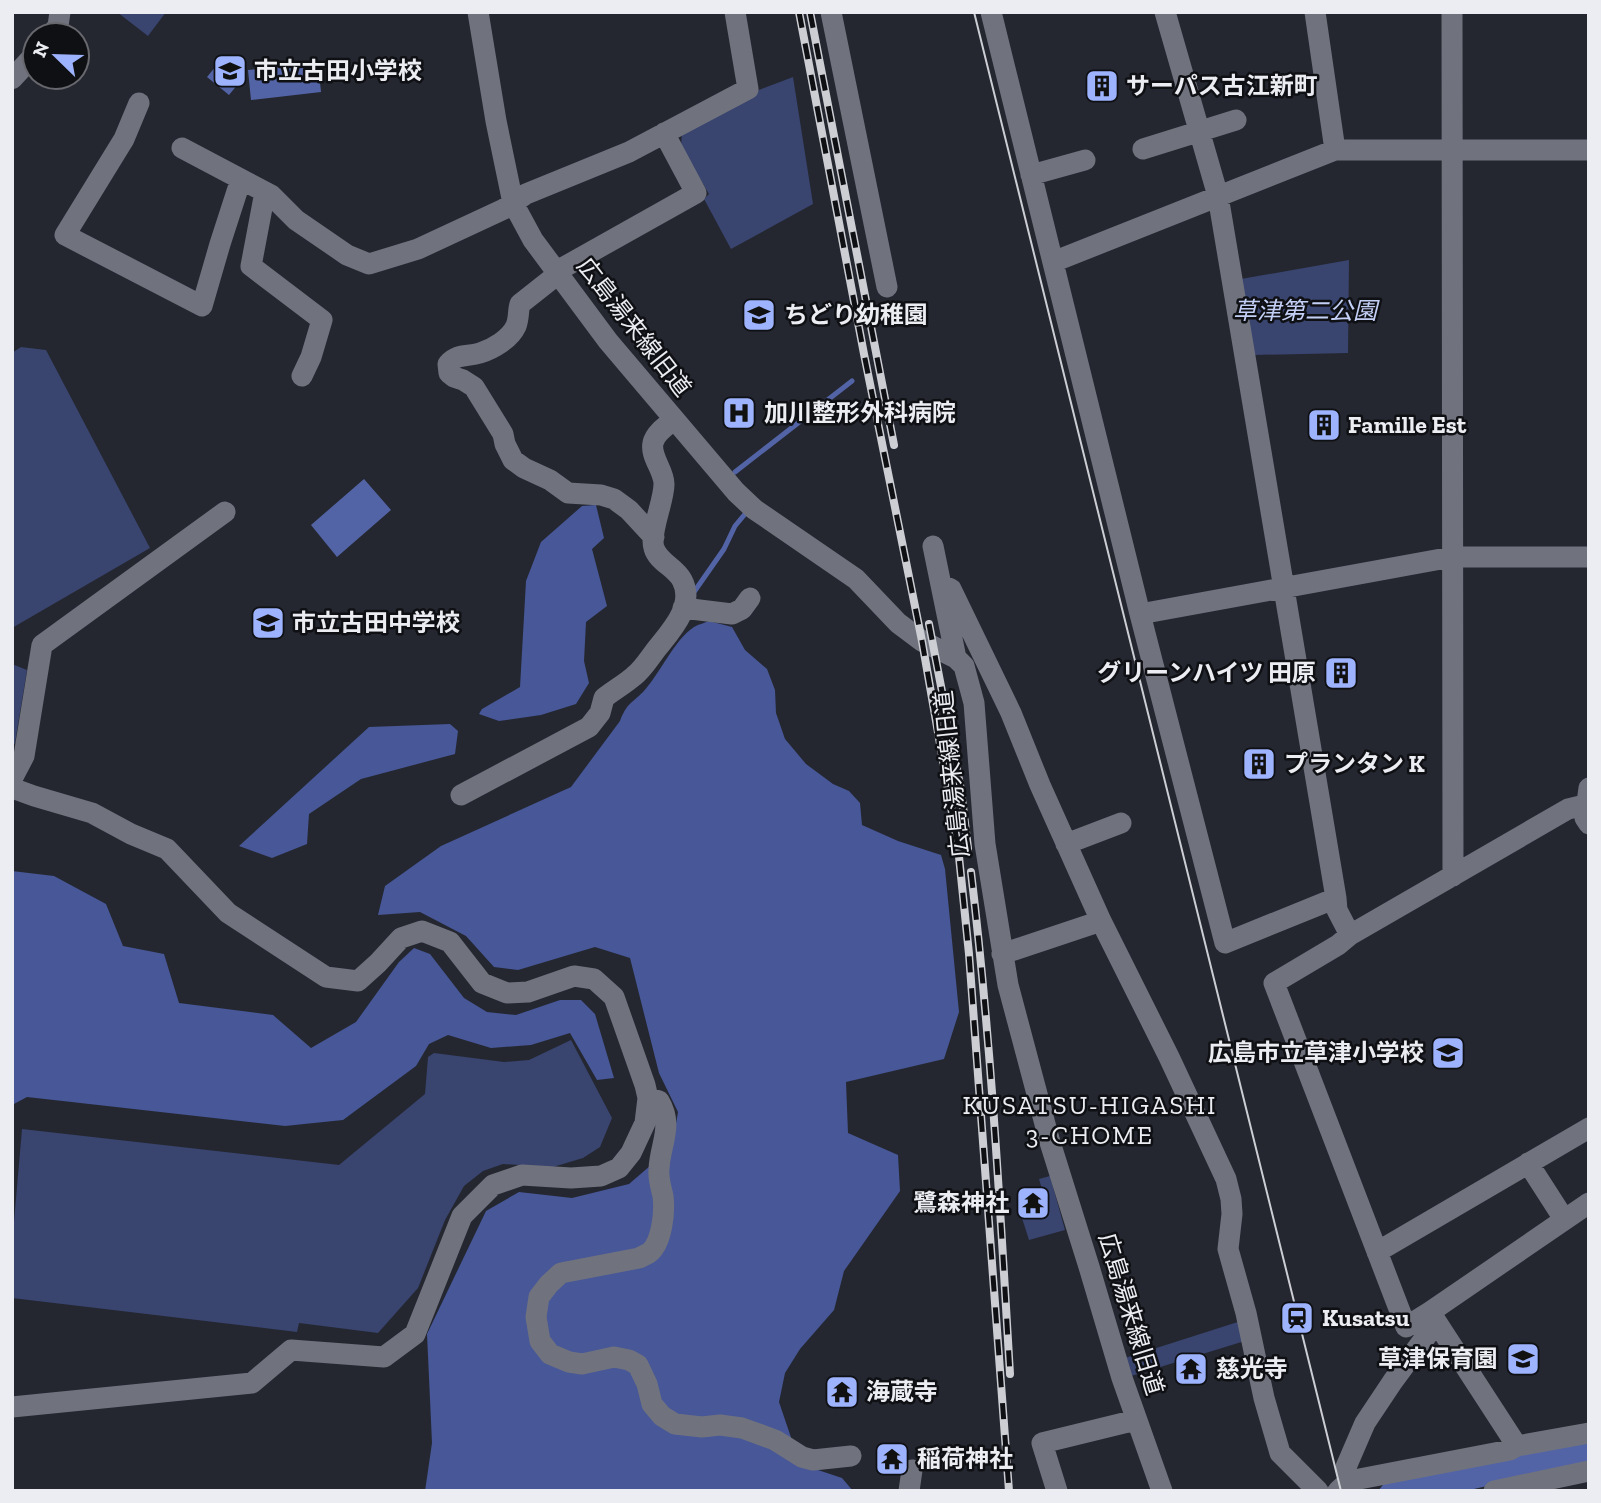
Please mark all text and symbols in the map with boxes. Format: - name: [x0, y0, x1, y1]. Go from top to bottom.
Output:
- north arrow: [21, 21, 91, 91]
- text: N: [27, 38, 54, 61]
- school or university icon: 市立古田小学校: [211, 52, 249, 90]
- place label: 市立古田小学校: [254, 56, 422, 85]
- building icon: サーパス古江新町: [1083, 67, 1121, 105]
- place label: サーパス古江新町: [1126, 71, 1318, 100]
- street label: 広島湯来線旧道: [571, 252, 698, 402]
- school or university icon: ちどり幼稚園: [740, 296, 778, 334]
- park label: 草津第二公園: [1233, 296, 1380, 325]
- place label: ちどり幼稚園: [784, 300, 928, 329]
- hospital icon: 加川整形外科病院: [720, 394, 758, 432]
- place label: 加川整形外科病院: [764, 398, 956, 427]
- building icon: Famille Est: [1305, 406, 1343, 444]
- place label: Famille Est: [1348, 410, 1467, 439]
- school or university icon: 市立古田中学校: [249, 604, 287, 642]
- place label: 市立古田中学校: [292, 608, 460, 637]
- building icon: グリーンハイツ 田原: [1322, 654, 1360, 692]
- place label: グリーンハイツ 田原: [1097, 658, 1316, 687]
- street label: 広島湯来線旧道: [928, 689, 975, 859]
- building icon: プランタン K: [1240, 745, 1278, 783]
- place label: プランタン K: [1284, 749, 1425, 778]
- school or university icon: 広島市立草津小学校: [1429, 1034, 1467, 1072]
- place label: 広島市立草津小学校: [1208, 1038, 1424, 1067]
- district label: KUSATSU-HIGASHI 3-CHOME: [963, 1089, 1217, 1151]
- temple icon: 鷺森神社: [1014, 1184, 1052, 1222]
- place label: 鷺森神社: [913, 1188, 1009, 1217]
- street label: 広島湯来線旧道: [1093, 1229, 1170, 1398]
- station icon: Kusatsu: [1278, 1299, 1316, 1337]
- place label: Kusatsu: [1322, 1303, 1410, 1332]
- school or university icon: 草津保育園: [1504, 1340, 1542, 1378]
- place label: 草津保育園: [1378, 1344, 1498, 1373]
- temple icon: 慈光寺: [1172, 1350, 1210, 1388]
- place label: 慈光寺: [1216, 1354, 1288, 1383]
- temple icon: 海蔵寺: [823, 1373, 861, 1411]
- place label: 海蔵寺: [866, 1377, 938, 1406]
- temple icon: 稲荷神社: [873, 1440, 911, 1478]
- place label: 稲荷神社: [917, 1444, 1013, 1473]

